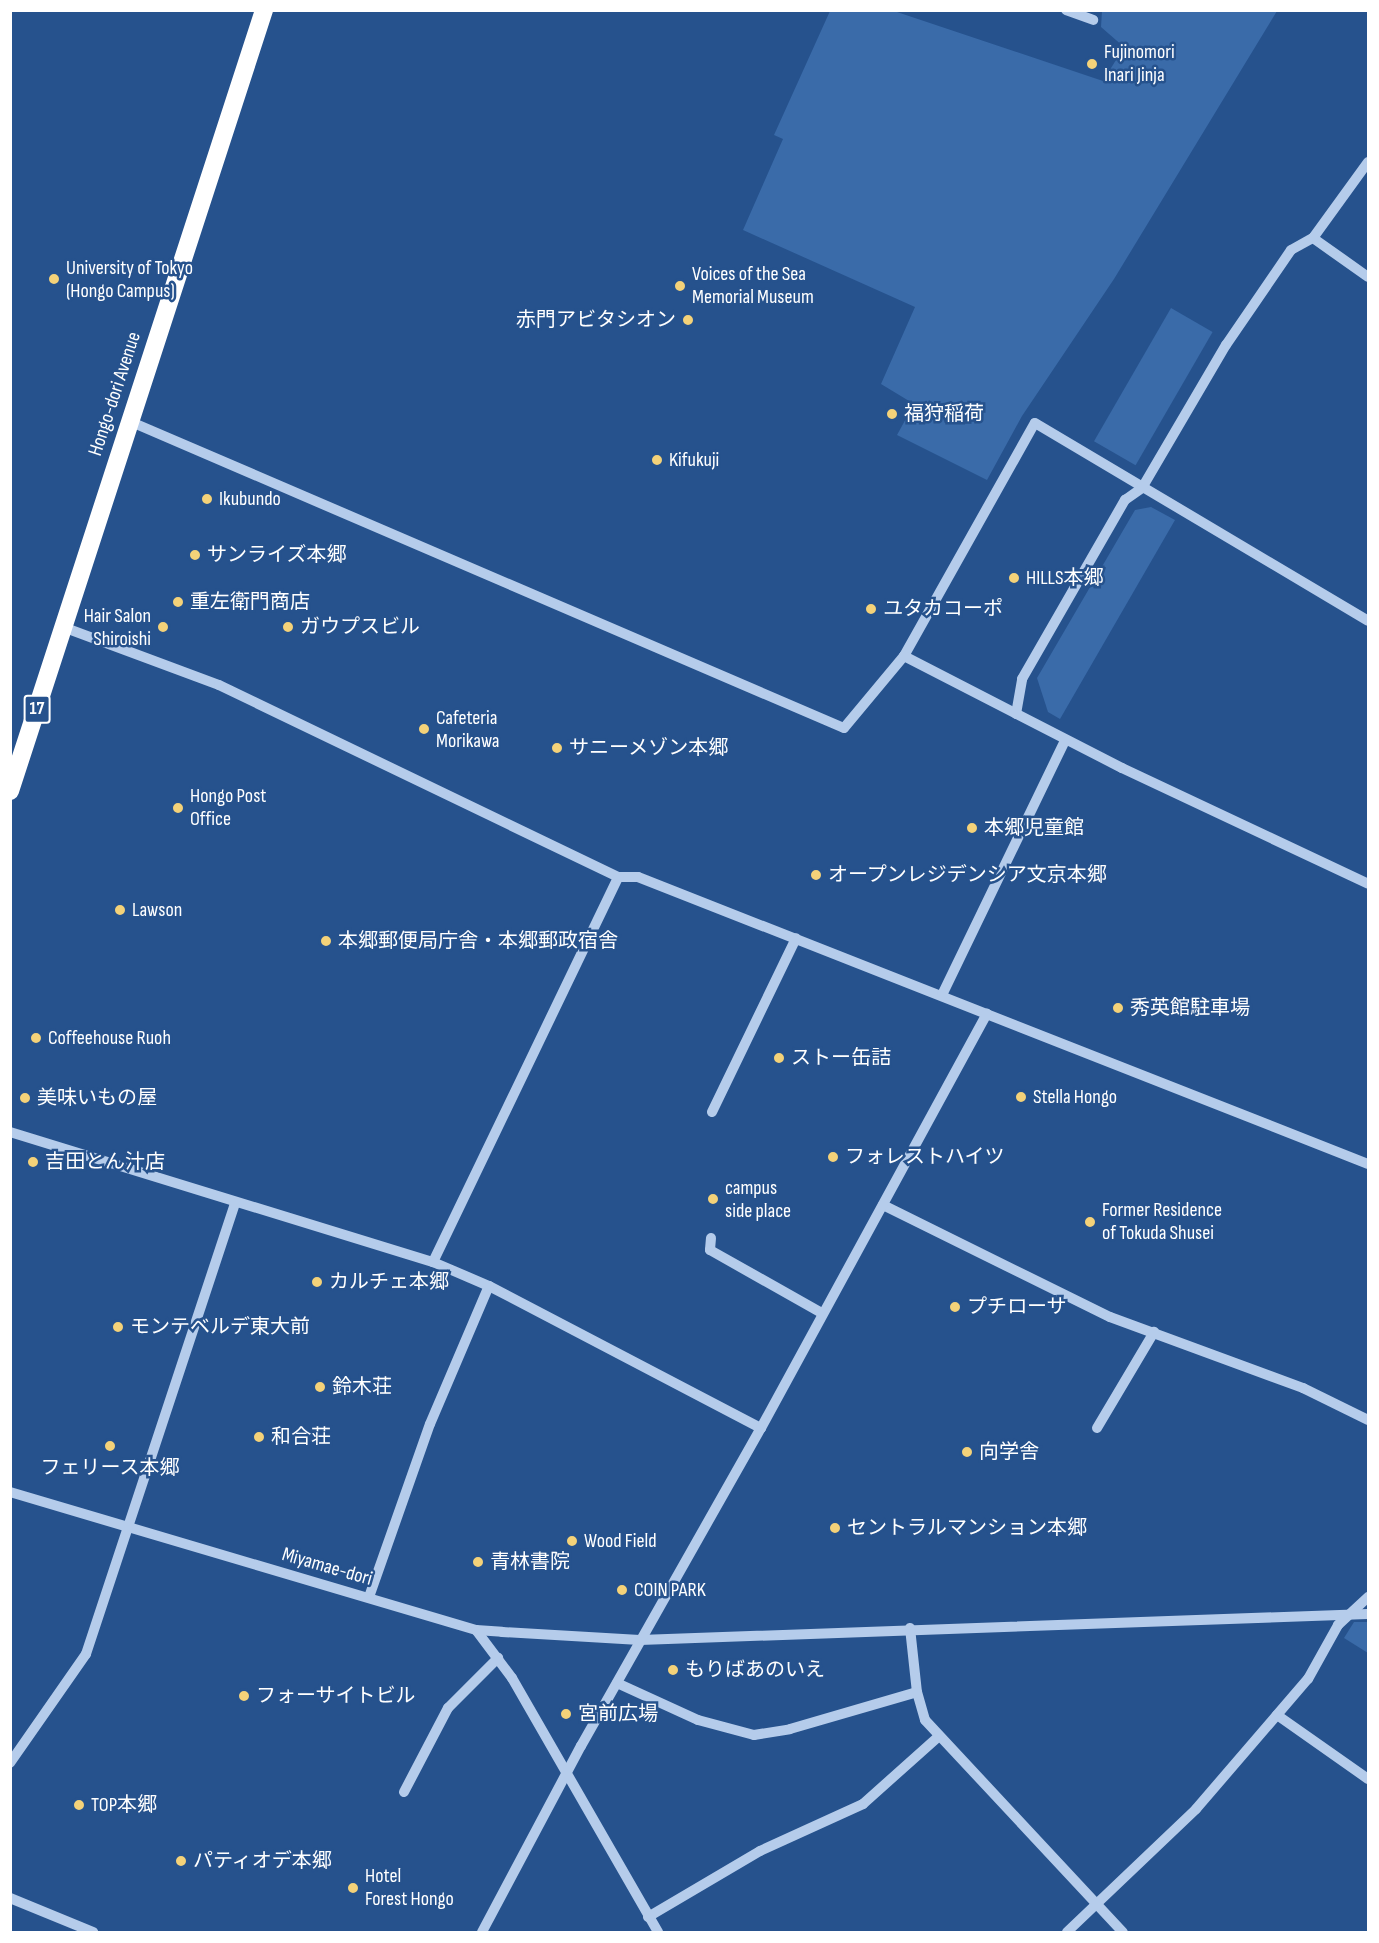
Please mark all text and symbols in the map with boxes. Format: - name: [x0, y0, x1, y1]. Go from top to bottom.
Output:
- place label: Fujinomori Inari Jinja: [1104, 40, 1175, 87]
- marker: Fujinomori Inari Jinja: [1085, 57, 1099, 71]
- place label: University of Tokyo (Hongo Campus): [66, 256, 193, 303]
- place label: Voices of the Sea Memorial Museum: [692, 262, 814, 309]
- marker: University of Tokyo (Hongo Campus): [47, 272, 61, 286]
- marker: Voices of the Sea Memorial Museum: [673, 279, 687, 293]
- place label: 赤門アビタシオン: [516, 308, 676, 332]
- marker: 赤門アビタシオン: [681, 313, 695, 327]
- street label: Hongo-dori Avenue: [84, 329, 146, 459]
- place label: 福狩稲荷: [904, 402, 984, 426]
- marker: 福狩稲荷: [885, 407, 899, 421]
- place label: Kifukuji: [669, 448, 719, 472]
- marker: Kifukuji: [650, 453, 664, 467]
- place label: Ikubundo: [219, 487, 281, 511]
- marker: Ikubundo: [200, 492, 214, 506]
- place label: サンライズ本郷: [207, 543, 347, 567]
- marker: サンライズ本郷: [188, 548, 202, 562]
- place label: HILLS本郷: [1026, 566, 1103, 590]
- marker: HILLS本郷: [1007, 571, 1021, 585]
- place label: 重左衛門商店: [190, 590, 310, 614]
- marker: 重左衛門商店: [171, 595, 185, 609]
- place label: ユタカコーポ: [883, 597, 1003, 621]
- marker: ユタカコーポ: [864, 602, 878, 616]
- place label: Hair Salon Shiroishi: [84, 604, 151, 651]
- place label: ガウプスビル: [300, 615, 420, 639]
- marker: Hair Salon Shiroishi: [156, 620, 170, 634]
- marker: ガウプスビル: [281, 620, 295, 634]
- road number: 17: [24, 694, 51, 724]
- place label: Cafeteria Morikawa: [436, 706, 500, 753]
- marker: Cafeteria Morikawa: [417, 722, 431, 736]
- place label: サニーメゾン本郷: [569, 736, 729, 760]
- marker: サニーメゾン本郷: [550, 741, 564, 755]
- place label: Hongo Post Office: [190, 784, 266, 831]
- marker: Hongo Post Office: [171, 801, 185, 815]
- place label: 本郷児童館: [984, 816, 1084, 840]
- marker: 本郷児童館: [965, 821, 979, 835]
- place label: オープンレジデンシア文京本郷: [828, 863, 1108, 887]
- marker: オープンレジデンシア文京本郷: [809, 868, 823, 882]
- place label: Lawson: [132, 898, 182, 922]
- marker: Lawson: [113, 903, 127, 917]
- place label: 本郷郵便局庁舎・本郷郵政宿舎: [338, 929, 618, 953]
- marker: 本郷郵便局庁舎・本郷郵政宿舎: [319, 934, 333, 948]
- place label: 秀英館駐車場: [1130, 996, 1250, 1020]
- marker: 秀英館駐車場: [1111, 1001, 1125, 1015]
- place label: Coffeehouse Ruoh: [48, 1026, 171, 1050]
- marker: Coffeehouse Ruoh: [29, 1031, 43, 1045]
- place label: ストー缶詰: [791, 1046, 891, 1070]
- marker: ストー缶詰: [772, 1051, 786, 1065]
- place label: Stella Hongo: [1033, 1085, 1117, 1109]
- place label: 美味いもの屋: [37, 1086, 157, 1110]
- marker: Stella Hongo: [1014, 1090, 1028, 1104]
- marker: 美味いもの屋: [18, 1091, 32, 1105]
- place label: フォレストハイツ: [845, 1145, 1005, 1169]
- place label: 吉田とん汁店: [45, 1150, 165, 1174]
- marker: フォレストハイツ: [826, 1150, 840, 1164]
- marker: 吉田とん汁店: [26, 1155, 40, 1169]
- place label: campus side place: [725, 1176, 791, 1223]
- marker: campus side place: [706, 1192, 720, 1206]
- place label: Former Residence of Tokuda Shusei: [1102, 1198, 1222, 1245]
- marker: Former Residence of Tokuda Shusei: [1083, 1215, 1097, 1229]
- place label: カルチェ本郷: [329, 1270, 449, 1294]
- marker: カルチェ本郷: [310, 1275, 324, 1289]
- place label: プチローサ: [967, 1295, 1067, 1319]
- marker: プチローサ: [948, 1300, 962, 1314]
- place label: モンテベルデ東大前: [130, 1315, 310, 1339]
- marker: モンテベルデ東大前: [111, 1320, 125, 1334]
- place label: 鈴木荘: [332, 1375, 392, 1399]
- marker: 鈴木荘: [313, 1380, 327, 1394]
- place label: 和合荘: [271, 1425, 331, 1449]
- marker: 和合荘: [252, 1430, 266, 1444]
- marker: フェリース本郷: [103, 1439, 117, 1453]
- place label: 向学舎: [979, 1440, 1039, 1464]
- marker: 向学舎: [960, 1445, 974, 1459]
- place label: フェリース本郷: [40, 1456, 180, 1480]
- place label: セントラルマンション本郷: [847, 1516, 1087, 1540]
- marker: セントラルマンション本郷: [828, 1521, 842, 1535]
- place label: Wood Field: [584, 1529, 656, 1553]
- marker: Wood Field: [565, 1534, 579, 1548]
- street label: Miyamae-dori: [279, 1543, 375, 1591]
- place label: 青林書院: [490, 1550, 570, 1574]
- marker: 青林書院: [471, 1555, 485, 1569]
- place label: COIN PARK: [634, 1578, 706, 1602]
- marker: COIN PARK: [615, 1583, 629, 1597]
- place label: もりばあのいえ: [685, 1658, 825, 1682]
- marker: もりばあのいえ: [666, 1663, 680, 1677]
- place label: フォーサイトビル: [256, 1684, 416, 1708]
- marker: フォーサイトビル: [237, 1689, 251, 1703]
- place label: 宮前広場: [578, 1702, 658, 1726]
- marker: 宮前広場: [559, 1707, 573, 1721]
- place label: TOP本郷: [91, 1793, 157, 1817]
- marker: TOP本郷: [72, 1798, 86, 1812]
- place label: パティオデ本郷: [193, 1849, 333, 1873]
- marker: パティオデ本郷: [174, 1854, 188, 1868]
- place label: Hotel Forest Hongo: [365, 1864, 454, 1911]
- marker: Hotel Forest Hongo: [346, 1881, 360, 1895]

